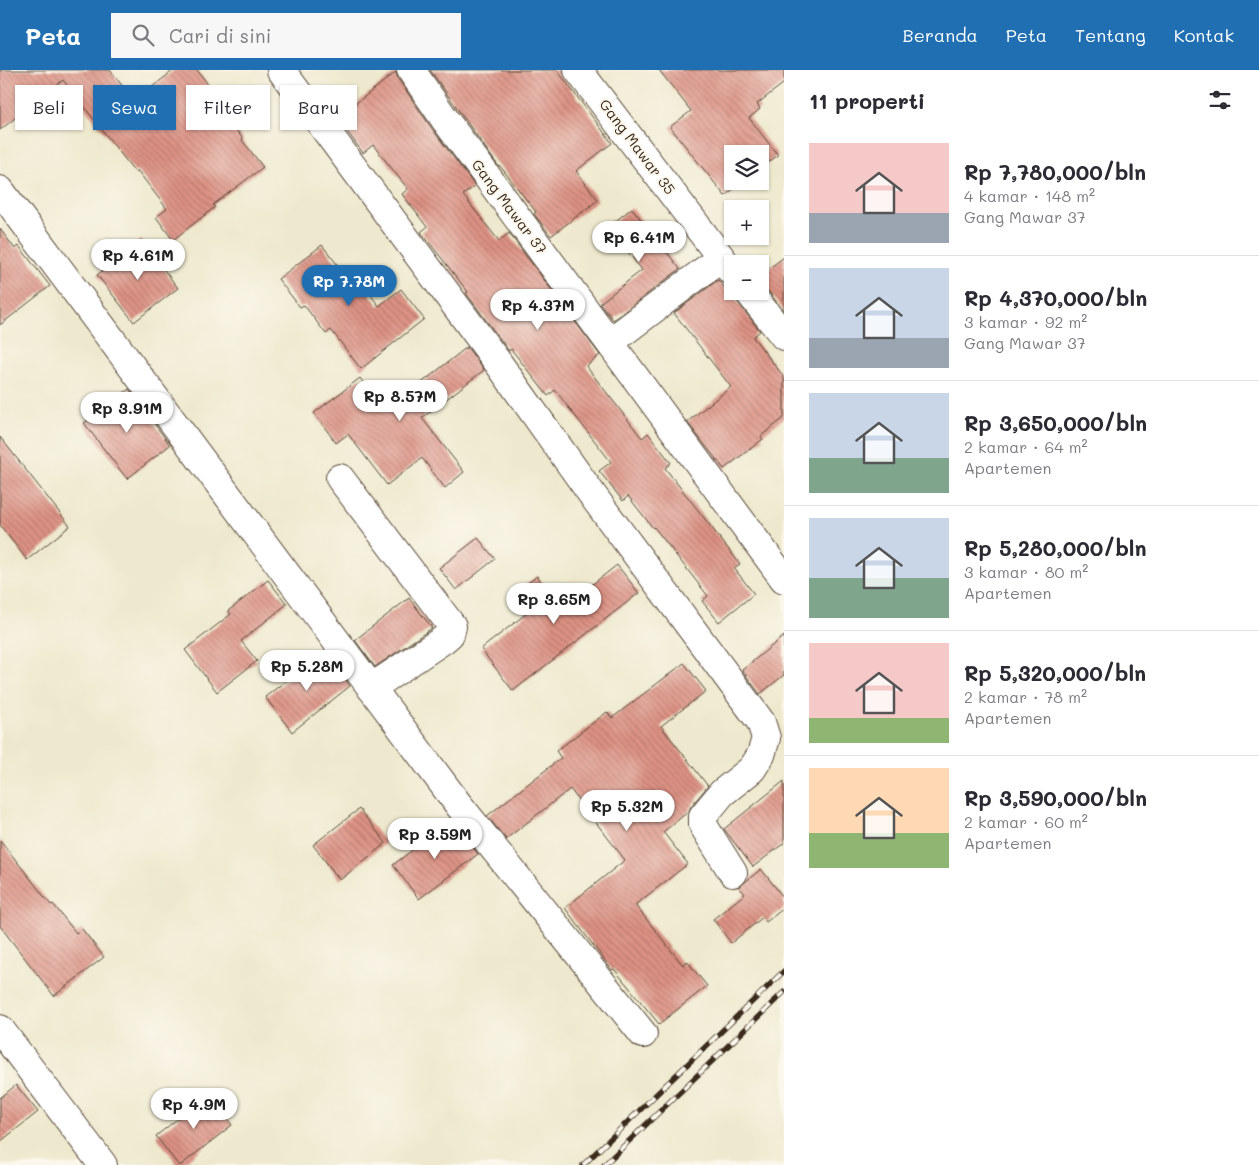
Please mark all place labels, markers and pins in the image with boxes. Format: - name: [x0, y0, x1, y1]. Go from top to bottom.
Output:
- pin: Rp 6.41M: [587, 220, 691, 263]
- pin: Rp 4.61M: [86, 238, 190, 281]
- pin: Rp 7.78M: [297, 264, 401, 307]
- pin: Rp 4.37M: [486, 288, 590, 331]
- pin: Rp 8.57M: [348, 380, 452, 422]
- pin: Rp 3.91M: [75, 392, 179, 434]
- pin: Rp 3.65M: [502, 582, 606, 625]
- pin: Rp 5.28M: [255, 650, 359, 692]
- pin: Rp 5.32M: [575, 790, 679, 832]
- pin: Rp 3.59M: [383, 818, 487, 860]
- pin: Rp 4.9M: [148, 1088, 240, 1130]

